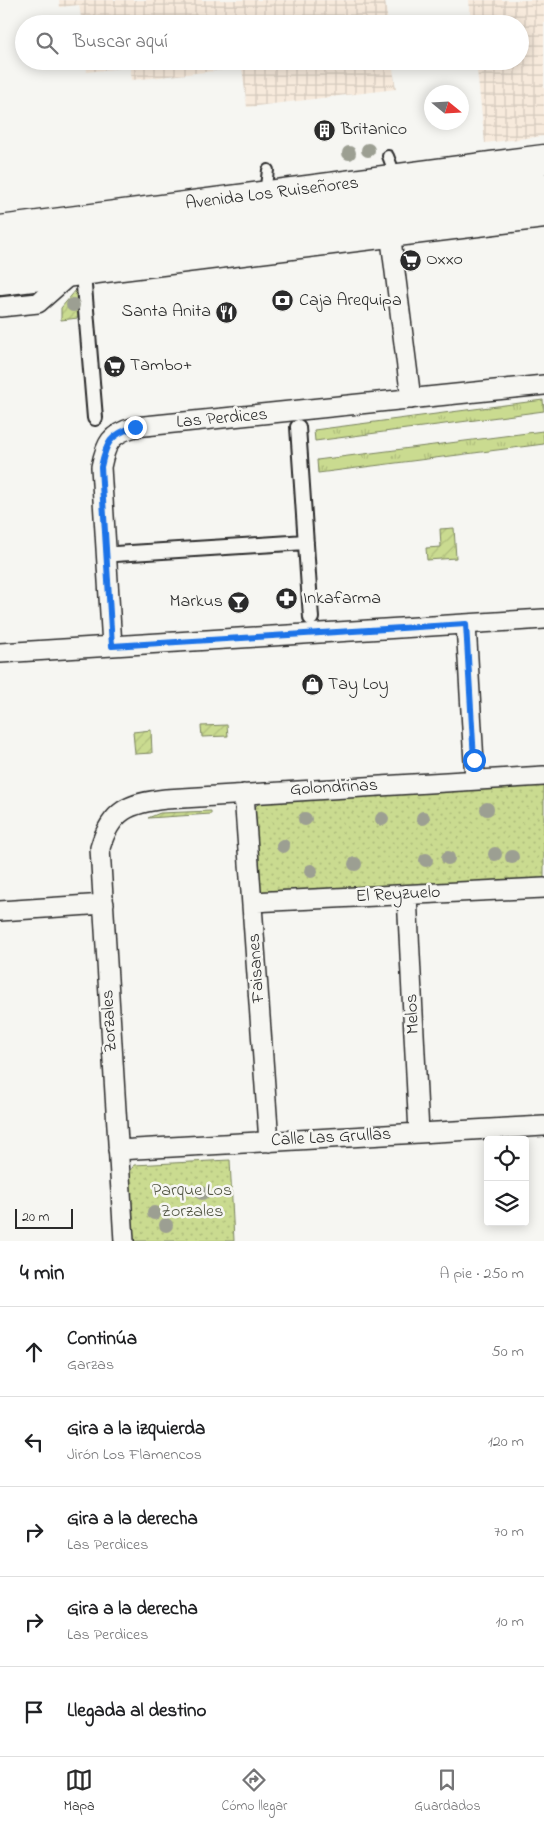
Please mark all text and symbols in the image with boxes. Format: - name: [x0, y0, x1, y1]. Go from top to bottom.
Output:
- search box: [15, 15, 529, 70]
- icon: search: [33, 29, 61, 57]
- text: Buscar aquí: [73, 29, 168, 56]
- north arrow: [424, 85, 469, 130]
- place label: Britanico: [340, 117, 407, 143]
- building icon: Britanico: [313, 118, 337, 142]
- street label: Avenida Los Ruiseñores: [184, 170, 360, 218]
- place label: Oxxo: [426, 247, 463, 273]
- supermarket icon: Oxxo: [398, 248, 422, 272]
- place label: Caja Arequipa: [299, 288, 402, 314]
- bank icon: Caja Arequipa: [271, 289, 295, 313]
- place label: Santa Anita: [122, 299, 211, 325]
- restaurant icon: Santa Anita: [215, 300, 239, 324]
- place label: Tambo+: [130, 353, 192, 379]
- supermarket icon: Tambo+: [102, 354, 126, 378]
- street label: Las Perdices: [175, 402, 269, 436]
- route end: [124, 416, 147, 439]
- place label: Inkafarma: [303, 586, 381, 612]
- pharmacy icon: Inkafarma: [275, 587, 299, 611]
- place label: Markus: [169, 589, 223, 615]
- bar icon: Markus: [227, 590, 251, 614]
- place label: Tay Loy: [328, 672, 389, 698]
- shop icon: Tay Loy: [300, 673, 324, 697]
- route start: [463, 749, 486, 772]
- street label: Golondrinas: [289, 773, 379, 803]
- street label: El Reyzuelo: [355, 880, 441, 910]
- street label: Faisanes: [242, 932, 272, 1005]
- street label: Zorzales: [95, 989, 125, 1053]
- street label: Melos: [399, 993, 427, 1035]
- street label: Calle Las Grullas: [270, 1122, 392, 1154]
- map controls: [484, 1136, 529, 1226]
- button: locate: [484, 1136, 529, 1181]
- park label: Parque Los Zorzales: [152, 1178, 232, 1225]
- button: layers: [484, 1181, 529, 1226]
- scale bar: [15, 1206, 72, 1229]
- text: 20 m: [22, 1207, 49, 1228]
- text: 4 min: [20, 1259, 64, 1289]
- text: A pie · 250 m: [440, 1262, 524, 1286]
- text: Continúa: [67, 1326, 137, 1353]
- icon: ahead: [20, 1338, 48, 1366]
- text: 50 m: [492, 1340, 524, 1364]
- text: Garzas: [67, 1353, 114, 1377]
- text: Gira a la izquierda: [67, 1416, 205, 1443]
- icon: left: [20, 1428, 48, 1456]
- text: 120 m: [488, 1430, 524, 1454]
- text: Jirón Los Flamencos: [67, 1443, 202, 1467]
- text: Gira a la derecha: [67, 1506, 198, 1533]
- icon: right: [20, 1518, 48, 1546]
- text: 70 m: [494, 1520, 524, 1544]
- text: Las Perdices: [67, 1533, 148, 1557]
- text: Gira a la derecha: [67, 1596, 198, 1623]
- icon: right: [20, 1608, 48, 1636]
- text: 10 m: [496, 1610, 524, 1634]
- text: Las Perdices: [67, 1623, 148, 1647]
- icon: arrive: [20, 1698, 48, 1726]
- text: Llegada al destino: [67, 1698, 206, 1725]
- tab: Mapa: [63, 1766, 95, 1817]
- tab: Cómo llegar: [222, 1766, 287, 1817]
- tab: Guardados: [414, 1766, 481, 1817]

